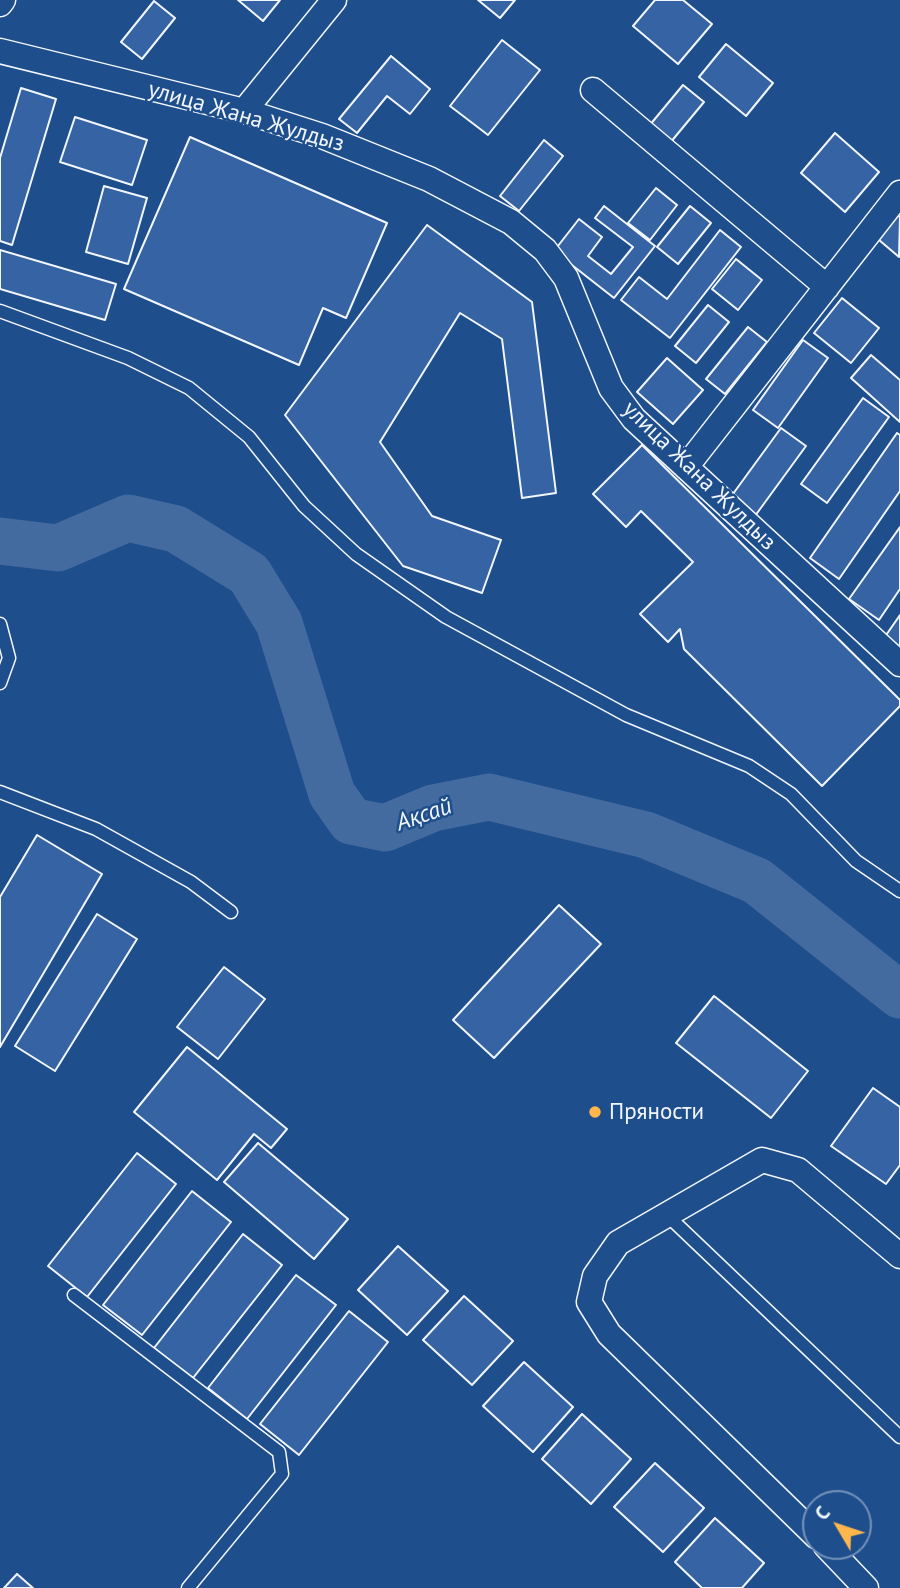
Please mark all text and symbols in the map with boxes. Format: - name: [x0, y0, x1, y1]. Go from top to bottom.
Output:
- street label: улица Жана Жулдыз: [145, 76, 347, 158]
- street label: улица Жана Жулдыз: [616, 396, 782, 556]
- water label: Ақсай: [392, 792, 456, 838]
- place label: Пряности: [609, 1098, 704, 1126]
- marker: Пряности: [587, 1104, 603, 1120]
- north arrow: [802, 1490, 872, 1560]
- text: С: [810, 1501, 835, 1525]

